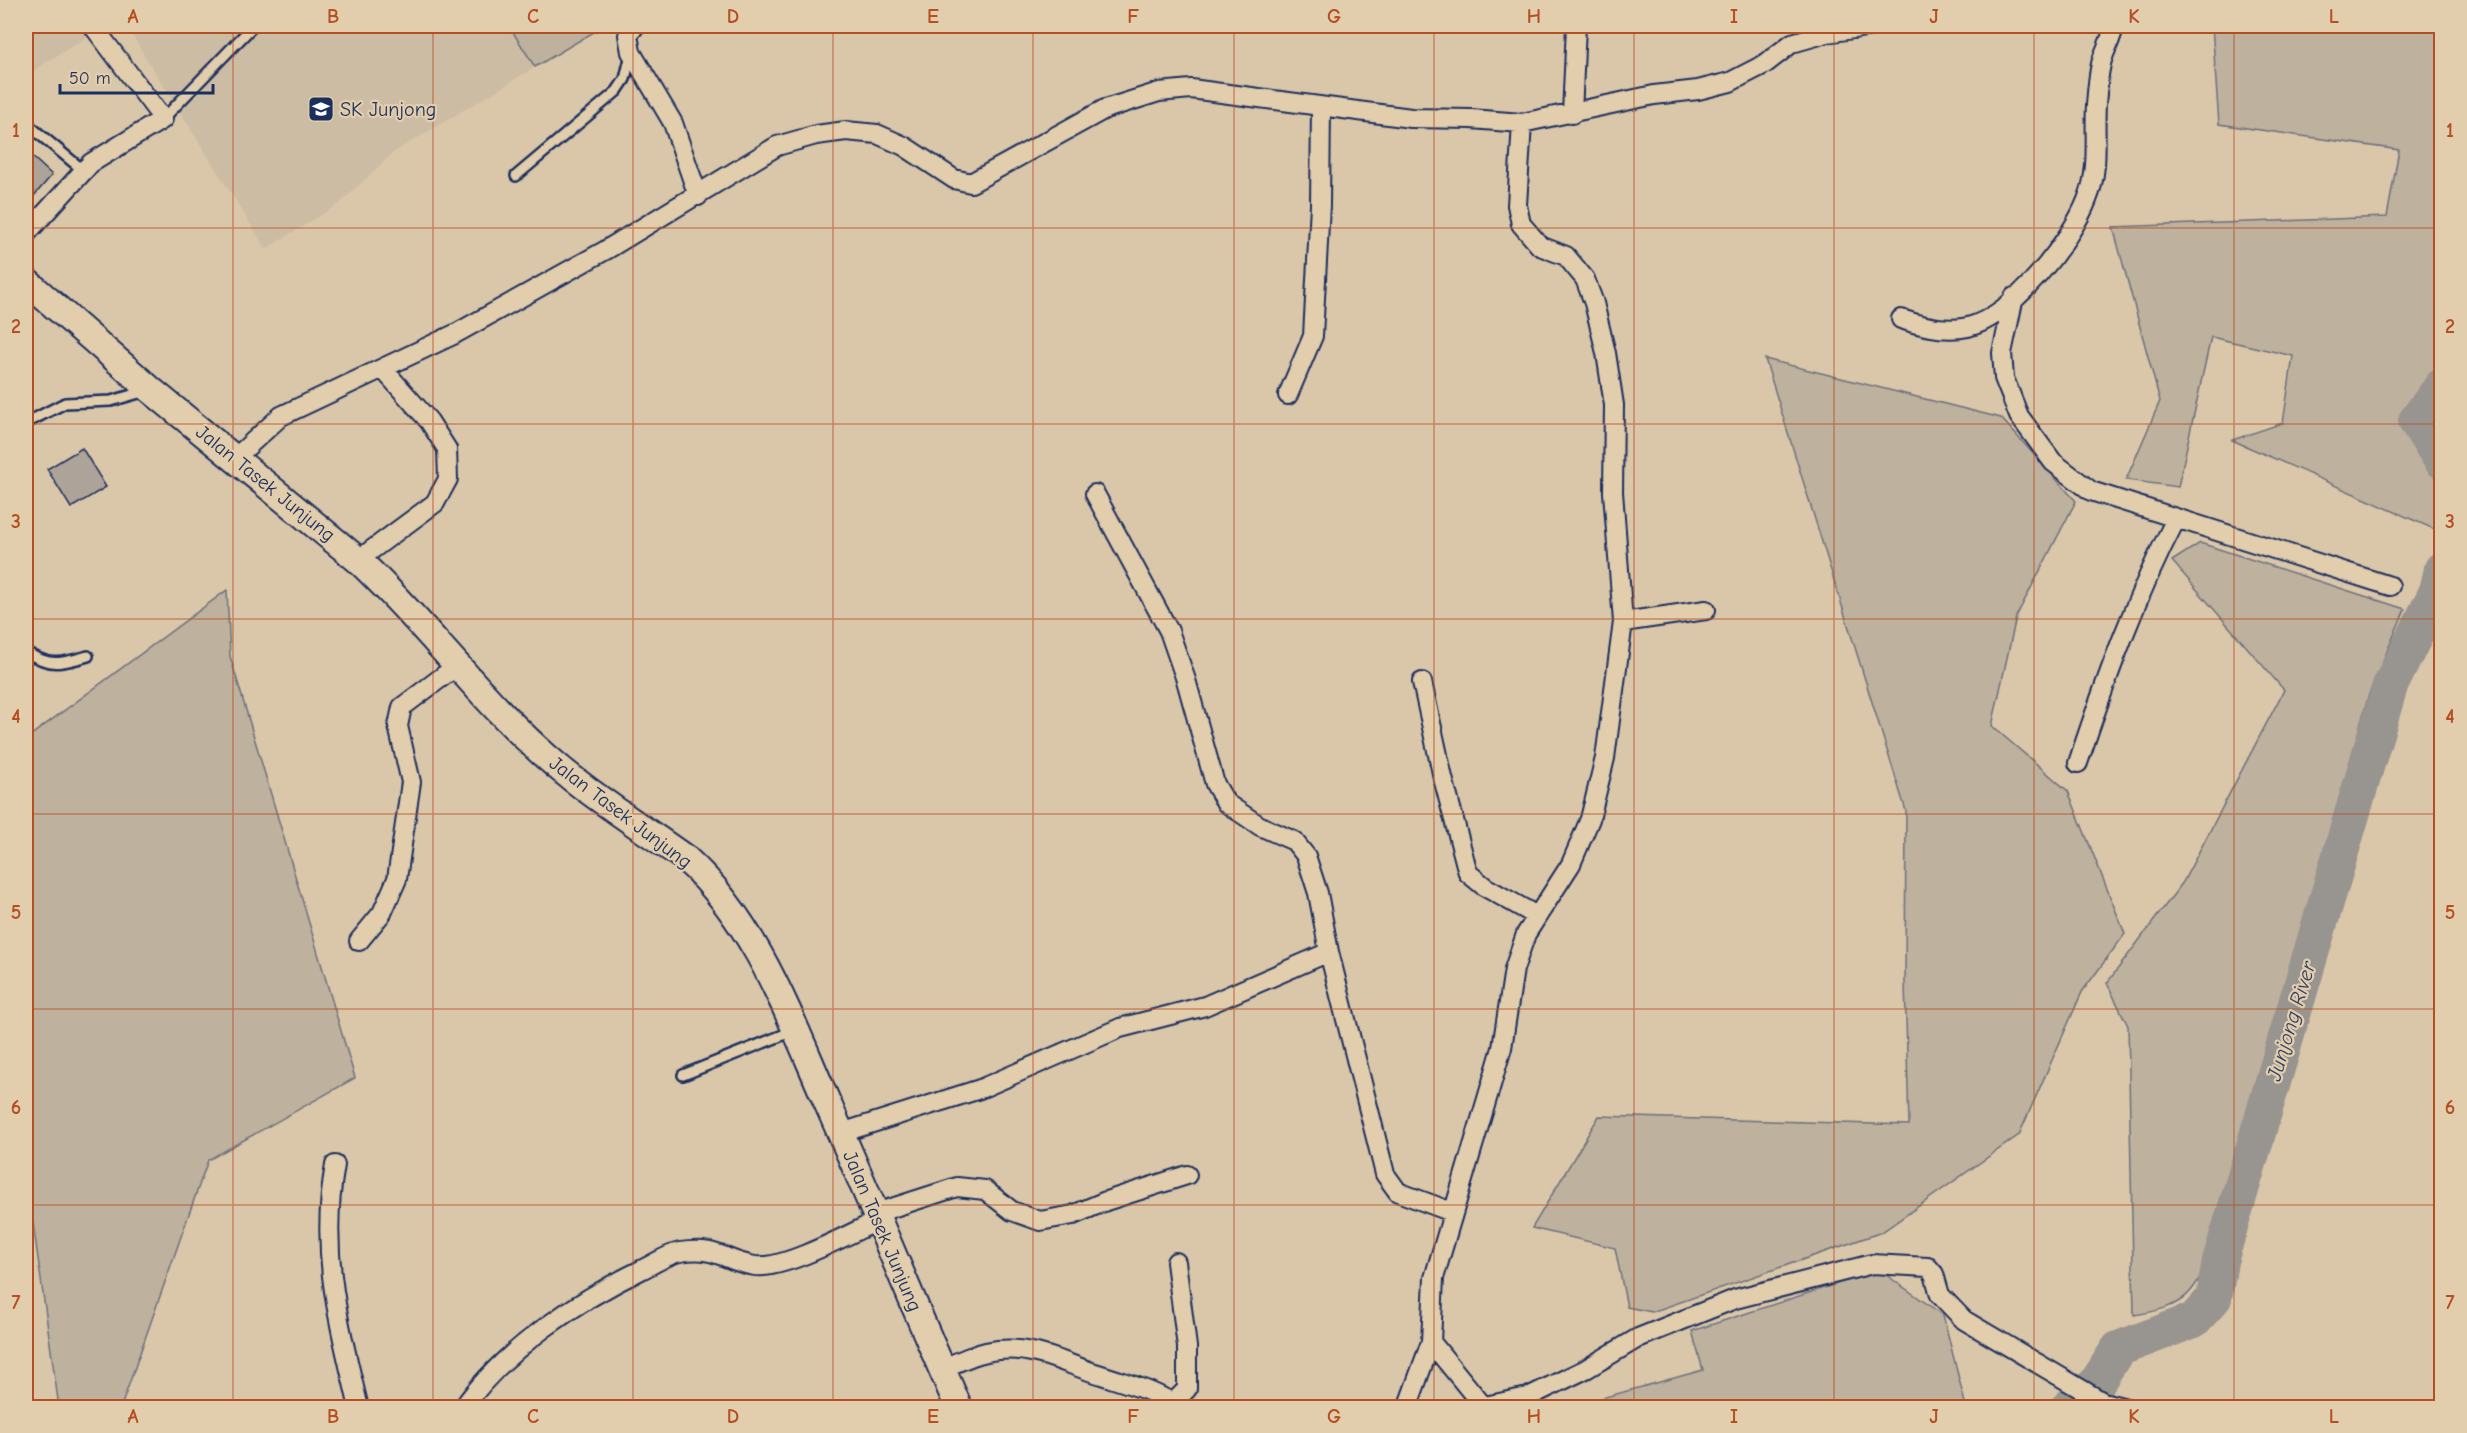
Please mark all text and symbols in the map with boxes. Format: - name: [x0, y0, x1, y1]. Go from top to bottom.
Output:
- text: A: [127, 5, 139, 28]
- text: B: [327, 5, 339, 28]
- text: C: [527, 5, 539, 28]
- text: D: [727, 5, 739, 28]
- text: E: [927, 5, 939, 28]
- text: F: [1127, 5, 1139, 28]
- text: G: [1327, 5, 1341, 28]
- text: H: [1527, 5, 1541, 28]
- text: I: [1730, 5, 1738, 28]
- text: J: [1929, 5, 1939, 28]
- text: K: [2128, 5, 2140, 28]
- text: L: [2329, 5, 2339, 28]
- scale bar: [60, 57, 213, 95]
- text: 50 m: [69, 68, 111, 89]
- school or university icon: SK Junjong: [306, 94, 336, 124]
- place label: SK Junjong: [340, 98, 436, 121]
- text: 1: [12, 119, 20, 142]
- text: 1: [2446, 119, 2454, 142]
- text: 2: [11, 315, 21, 338]
- text: 2: [2445, 315, 2455, 338]
- street label: Jalan Tasek Junjung: [191, 420, 340, 547]
- text: 3: [11, 510, 21, 533]
- text: 3: [2445, 510, 2455, 533]
- text: 4: [11, 705, 21, 728]
- text: 4: [2445, 705, 2455, 728]
- street label: Jalan Tasek Junjung: [545, 751, 696, 873]
- text: 5: [11, 901, 21, 924]
- text: 5: [2445, 901, 2455, 924]
- water label: Junjong River: [2261, 957, 2321, 1084]
- text: 6: [11, 1096, 21, 1119]
- text: 6: [2445, 1096, 2455, 1119]
- street label: Jalan Tasek Junjung: [838, 1147, 927, 1315]
- text: 7: [12, 1291, 21, 1314]
- text: 7: [2446, 1291, 2455, 1314]
- text: A: [127, 1405, 139, 1428]
- text: B: [327, 1405, 339, 1428]
- text: C: [527, 1405, 539, 1428]
- text: D: [727, 1405, 739, 1428]
- text: E: [927, 1405, 939, 1428]
- text: F: [1127, 1405, 1139, 1428]
- text: G: [1327, 1405, 1341, 1428]
- text: H: [1527, 1405, 1541, 1428]
- text: I: [1730, 1405, 1738, 1428]
- text: J: [1929, 1405, 1939, 1428]
- text: K: [2128, 1405, 2140, 1428]
- text: L: [2329, 1405, 2339, 1428]

